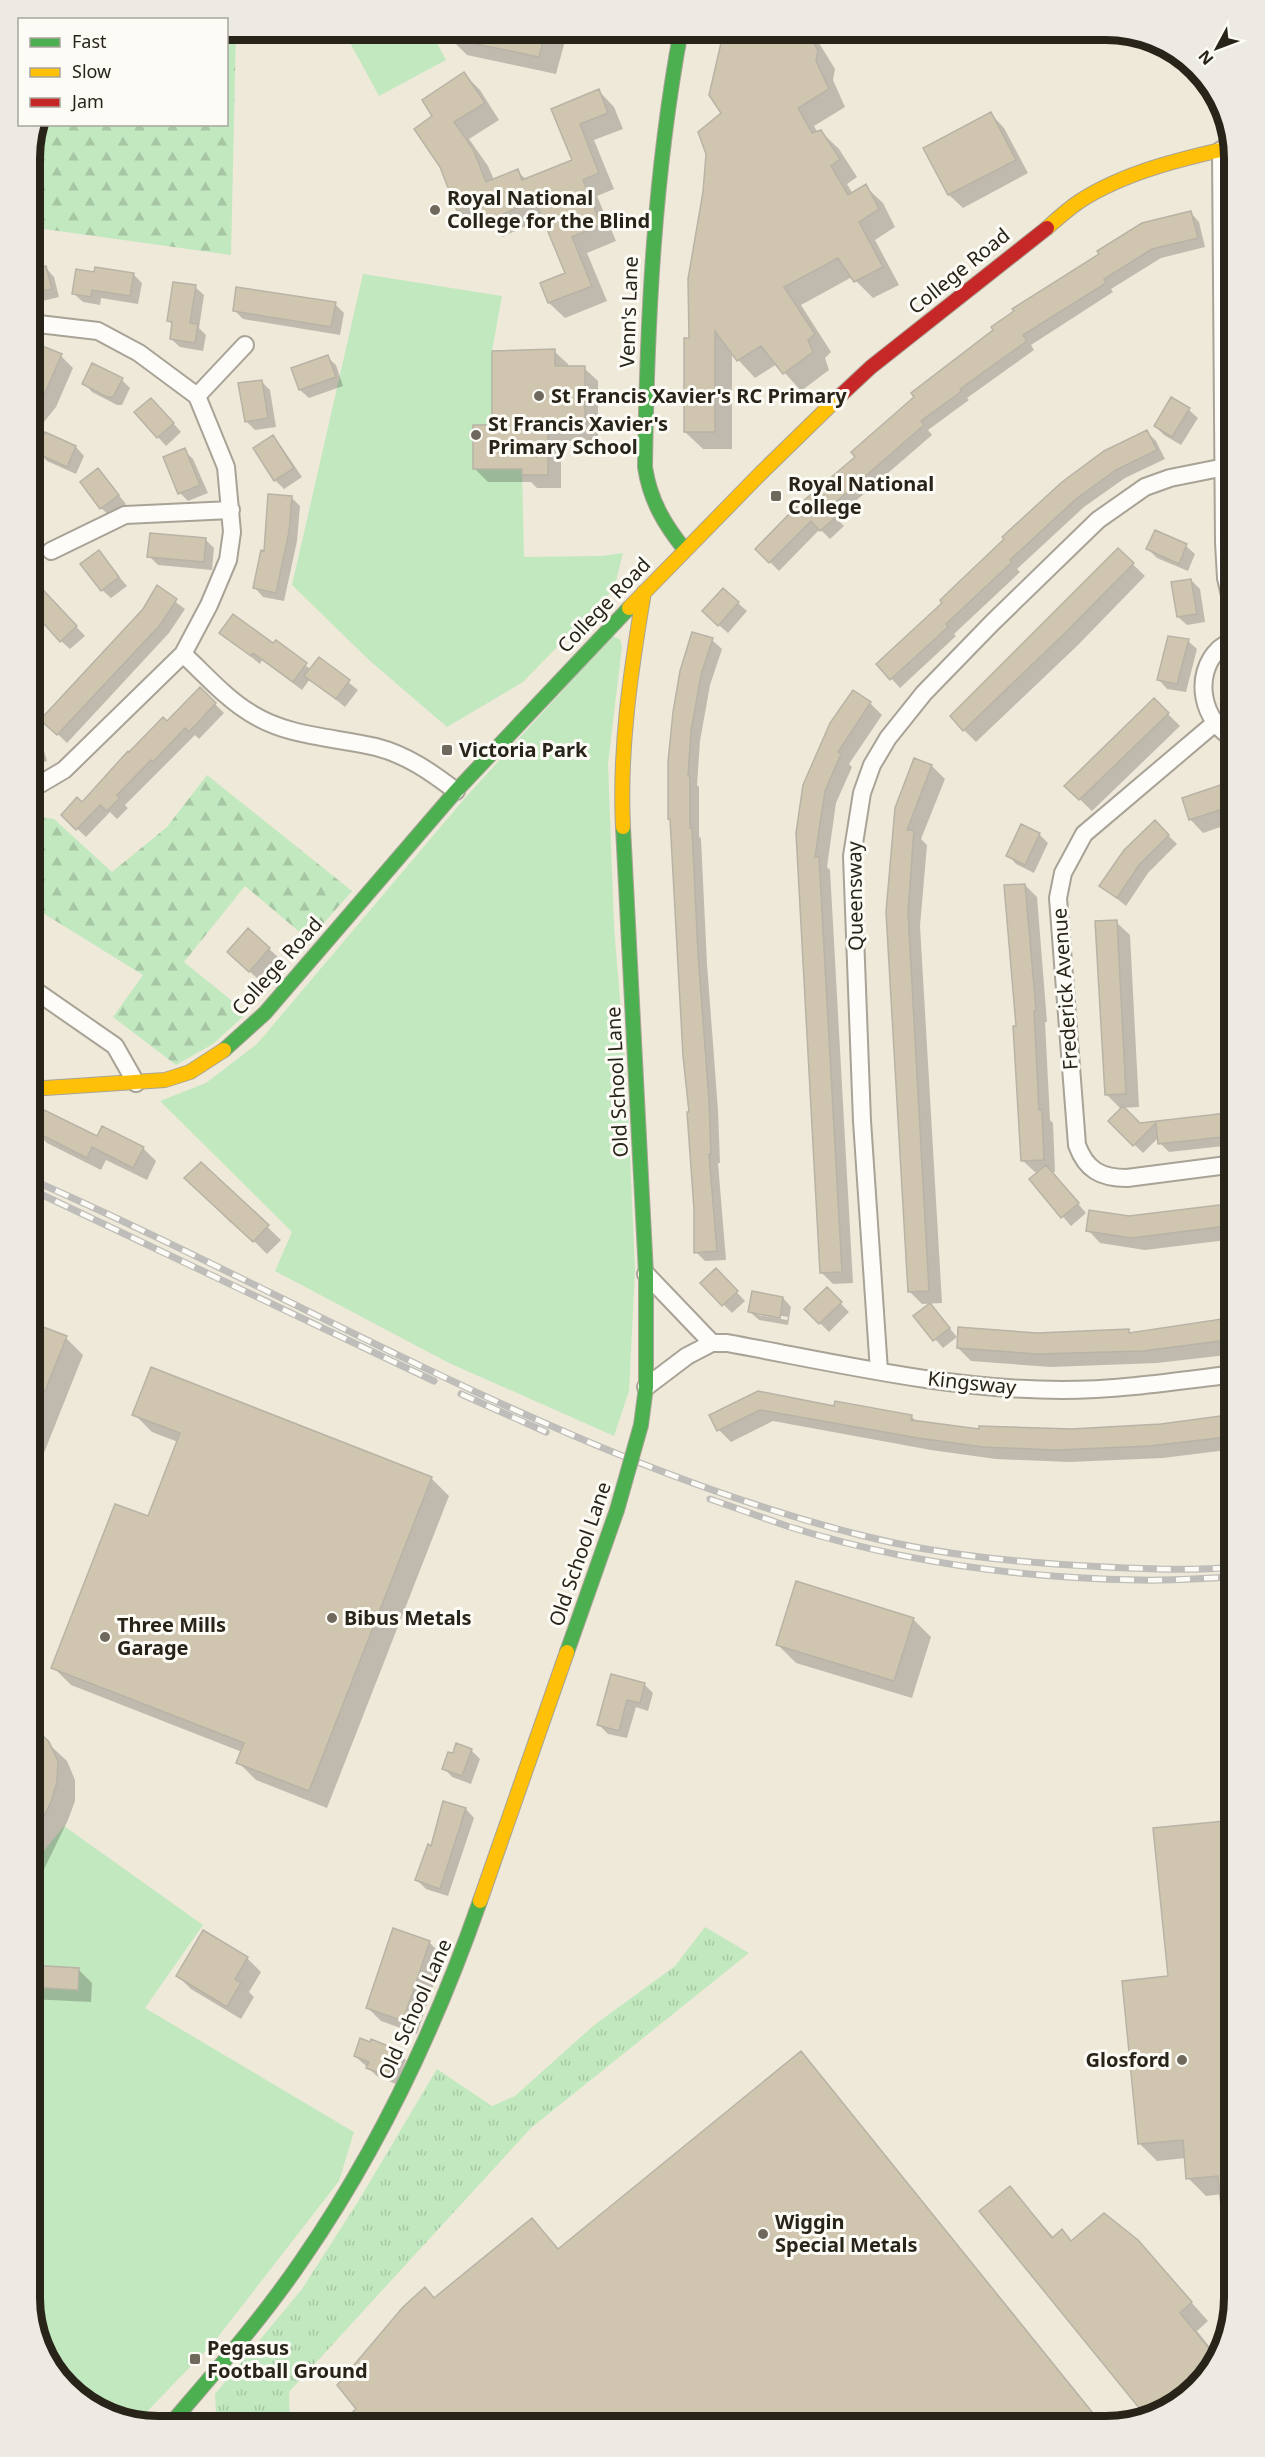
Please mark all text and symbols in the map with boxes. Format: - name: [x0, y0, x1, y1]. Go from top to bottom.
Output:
- legend: [18, 18, 228, 126]
- north arrow: [1187, 18, 1247, 78]
- text: Fast: [72, 29, 107, 53]
- text: N: [1193, 46, 1218, 70]
- text: Slow: [72, 59, 111, 83]
- text: Jam: [70, 89, 104, 113]
- place label: Royal National College for the Blind: [447, 184, 650, 234]
- marker: Royal National College for the Blind: [428, 203, 442, 217]
- street label: College Road: [902, 221, 1015, 320]
- street label: Venn's Lane: [613, 256, 644, 368]
- place label: St Francis Xavier's RC Primary: [551, 382, 847, 409]
- marker: St Francis Xavier's RC Primary: [532, 389, 546, 403]
- place label: St Francis Xavier's Primary School: [488, 410, 668, 460]
- marker: St Francis Xavier's Primary School: [469, 428, 483, 442]
- place label: Royal National College: [788, 470, 934, 520]
- marker: Royal National College: [769, 489, 783, 503]
- street label: College Road: [551, 551, 656, 658]
- place label: Victoria Park: [459, 736, 588, 763]
- marker: Victoria Park: [440, 743, 454, 757]
- street label: Queensway: [840, 840, 869, 951]
- street label: Frederick Avenue: [1045, 907, 1084, 1071]
- street label: College Road: [225, 911, 328, 1020]
- street label: Old School Lane: [599, 1006, 634, 1158]
- street label: Kingsway: [926, 1364, 1018, 1401]
- street label: Old School Lane: [542, 1478, 617, 1630]
- place label: Bibus Metals: [344, 1604, 472, 1631]
- place label: Three Mills Garage: [117, 1611, 226, 1661]
- marker: Bibus Metals: [325, 1611, 339, 1625]
- marker: Three Mills Garage: [98, 1630, 112, 1644]
- street label: Old School Lane: [371, 1934, 458, 2083]
- place label: Glosford: [1086, 2046, 1170, 2073]
- marker: Glosford: [1175, 2053, 1189, 2067]
- place label: Wiggin Special Metals: [775, 2208, 918, 2258]
- marker: Wiggin Special Metals: [756, 2227, 770, 2241]
- place label: Pegasus Football Ground: [207, 2334, 368, 2384]
- marker: Pegasus Football Ground: [188, 2352, 202, 2366]

